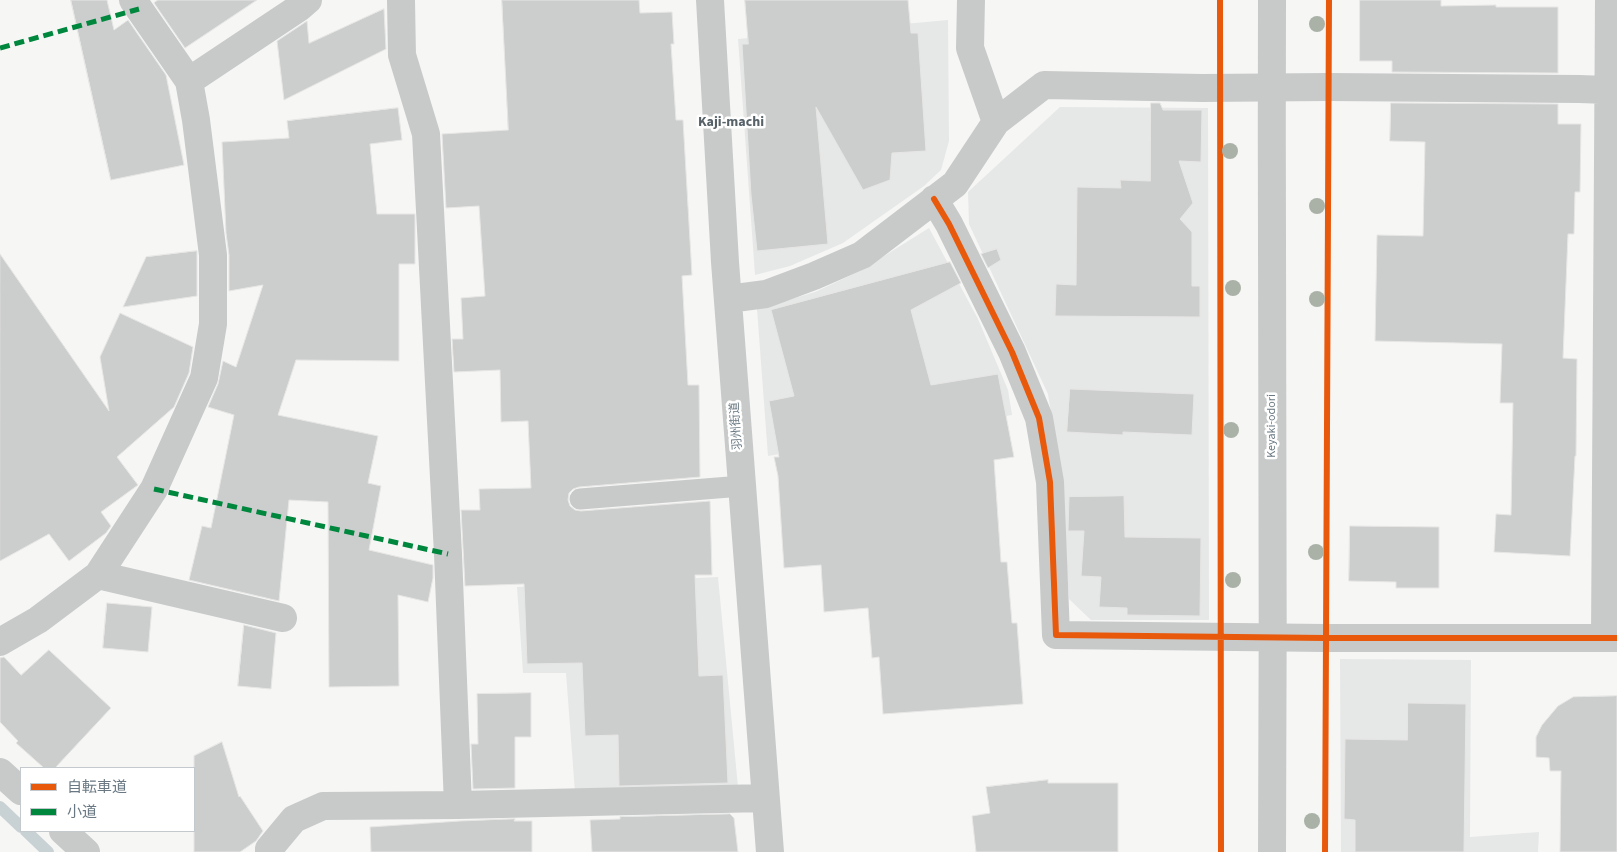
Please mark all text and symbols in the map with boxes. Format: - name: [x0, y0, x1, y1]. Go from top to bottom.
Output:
- district label: Kaji-machi: [698, 115, 764, 131]
- street label: Keyaki-odori: [1265, 394, 1279, 458]
- street label: 羽州街道: [728, 402, 746, 450]
- legend: [20, 767, 195, 832]
- text: 自転車道: [67, 777, 127, 798]
- text: 小道: [67, 802, 97, 823]

